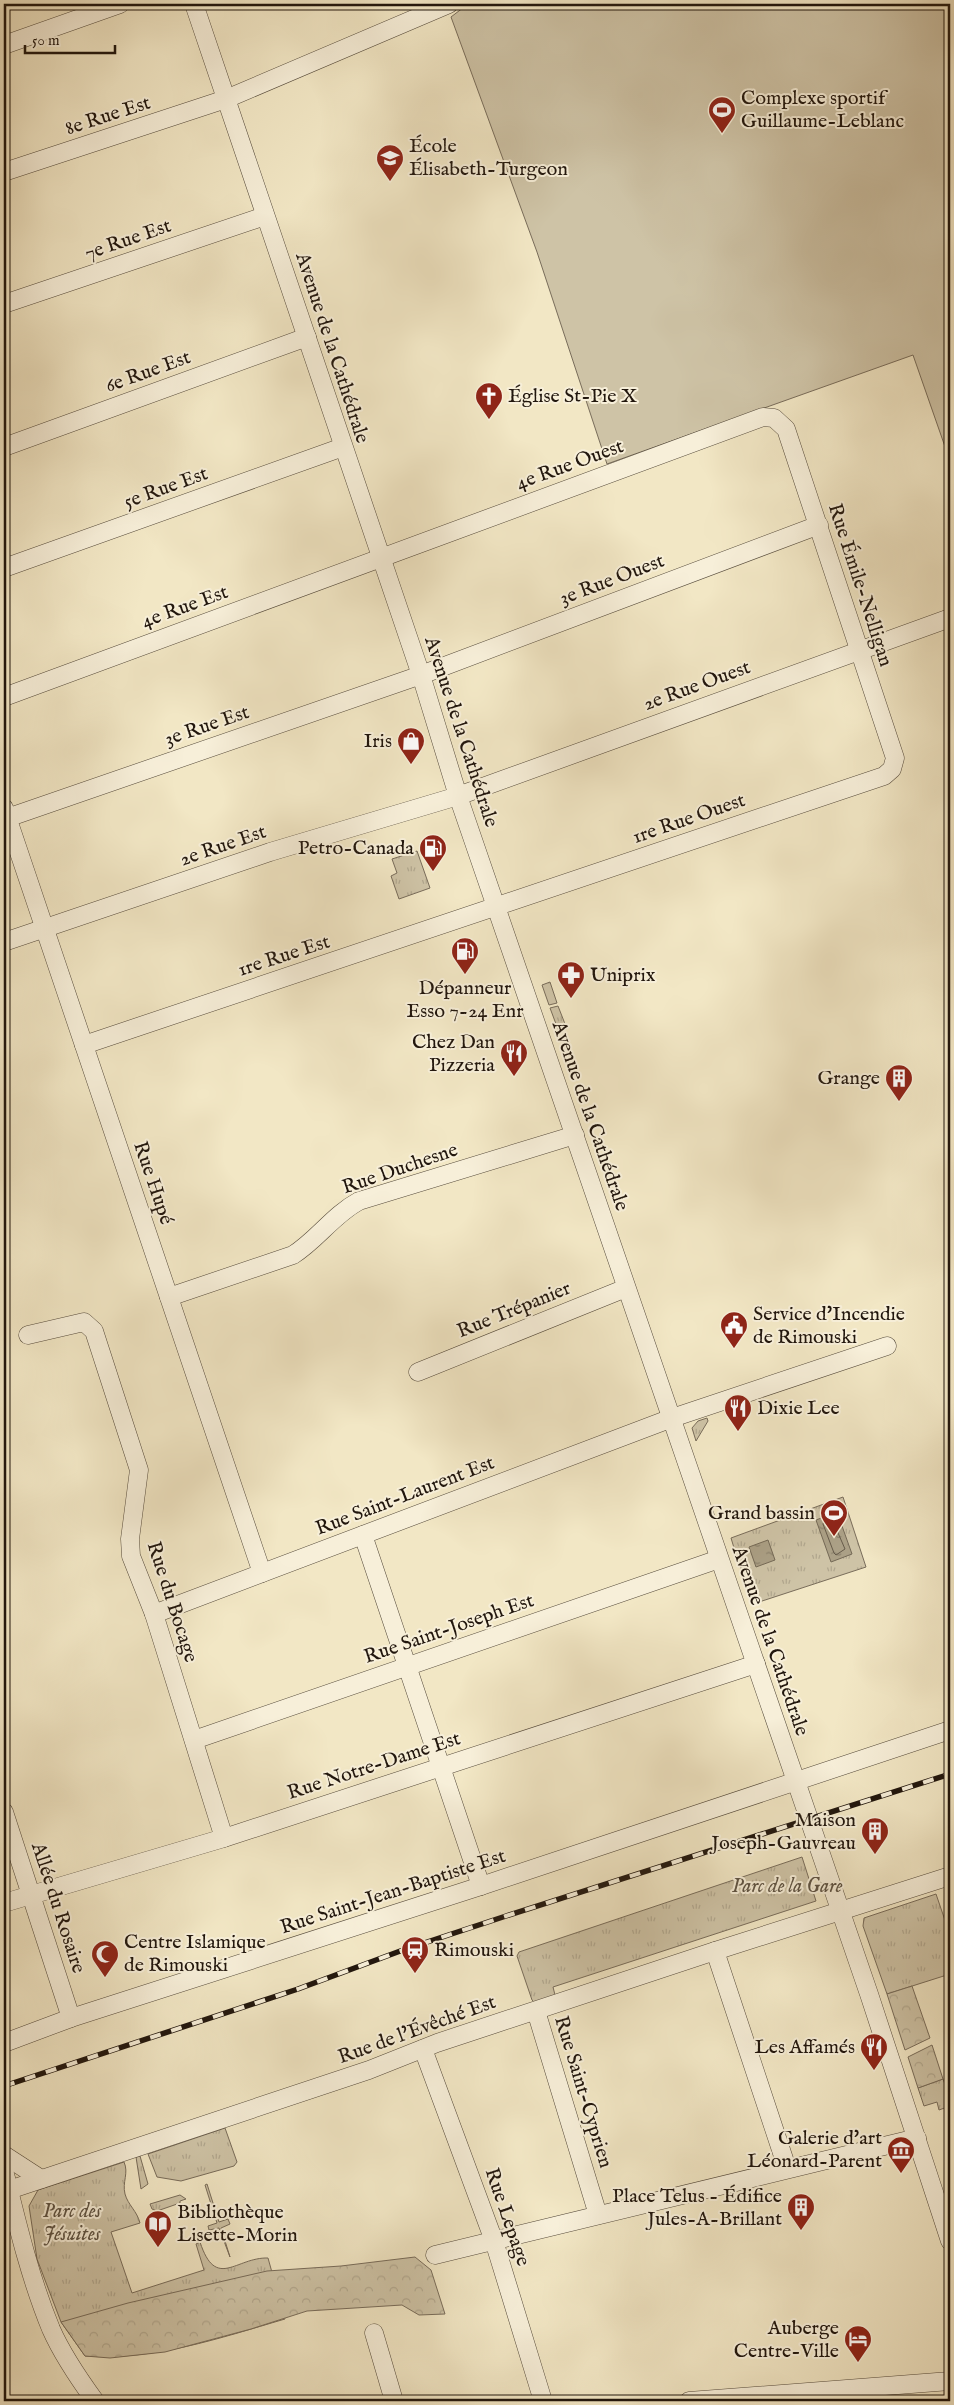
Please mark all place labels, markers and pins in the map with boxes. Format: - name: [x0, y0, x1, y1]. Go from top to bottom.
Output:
- place label: Complexe sportif Guillaume-Leblanc: [741, 86, 904, 134]
- sports icon: Complexe sportif Guillaume-Leblanc: [707, 95, 737, 134]
- place label: École Élisabeth-Turgeon: [409, 134, 568, 182]
- school or university icon: École Élisabeth-Turgeon: [375, 143, 405, 182]
- church icon: Église St-Pie X: [474, 381, 504, 420]
- place label: Église St-Pie X: [508, 384, 637, 409]
- shop icon: Iris: [396, 726, 426, 765]
- place label: Iris: [364, 729, 392, 754]
- fuel station icon: Petro-Canada: [418, 833, 448, 872]
- place label: Petro-Canada: [298, 836, 414, 861]
- fuel station icon: Dépanneur Esso 7-24 Enr: [450, 936, 480, 975]
- pharmacy icon: Uniprix: [556, 960, 586, 999]
- place label: Uniprix: [590, 963, 656, 988]
- place label: Dépanneur Esso 7-24 Enr: [406, 976, 524, 1024]
- place label: Chez Dan Pizzeria: [412, 1030, 495, 1078]
- restaurant icon: Chez Dan Pizzeria: [499, 1038, 529, 1077]
- building icon: Grange: [884, 1063, 914, 1102]
- place label: Grange: [817, 1066, 880, 1091]
- place label: Service d'Incendie de Rimouski: [753, 1302, 905, 1350]
- public building icon: Service d'Incendie de Rimouski: [719, 1310, 749, 1349]
- restaurant icon: Dixie Lee: [723, 1393, 753, 1432]
- place label: Dixie Lee: [757, 1396, 840, 1421]
- sports icon: Grand bassin: [819, 1498, 849, 1537]
- place label: Grand bassin: [708, 1501, 815, 1526]
- place label: Maison Joseph-Gauvreau: [709, 1808, 856, 1856]
- building icon: Maison Joseph-Gauvreau: [860, 1816, 890, 1855]
- place label: Centre Islamique de Rimouski: [124, 1930, 266, 1978]
- station icon: Rimouski: [400, 1935, 430, 1974]
- place label: Rimouski: [434, 1938, 514, 1963]
- mosque icon: Centre Islamique de Rimouski: [90, 1939, 120, 1978]
- restaurant icon: Les Affamés: [859, 2032, 889, 2071]
- place label: Les Affamés: [754, 2035, 855, 2060]
- place label: Galerie d'art Léonard-Parent: [747, 2126, 882, 2174]
- museum icon: Galerie d'art Léonard-Parent: [886, 2135, 916, 2174]
- place label: Place Telus - Édifice Jules-A-Brillant: [612, 2184, 782, 2232]
- building icon: Place Telus - Édifice Jules-A-Brillant: [786, 2192, 816, 2231]
- place label: Bibliothèque Lisette-Morin: [177, 2200, 298, 2248]
- library icon: Bibliothèque Lisette-Morin: [143, 2209, 173, 2248]
- place label: Auberge Centre-Ville: [734, 2316, 839, 2364]
- hotel icon: Auberge Centre-Ville: [843, 2324, 873, 2363]

